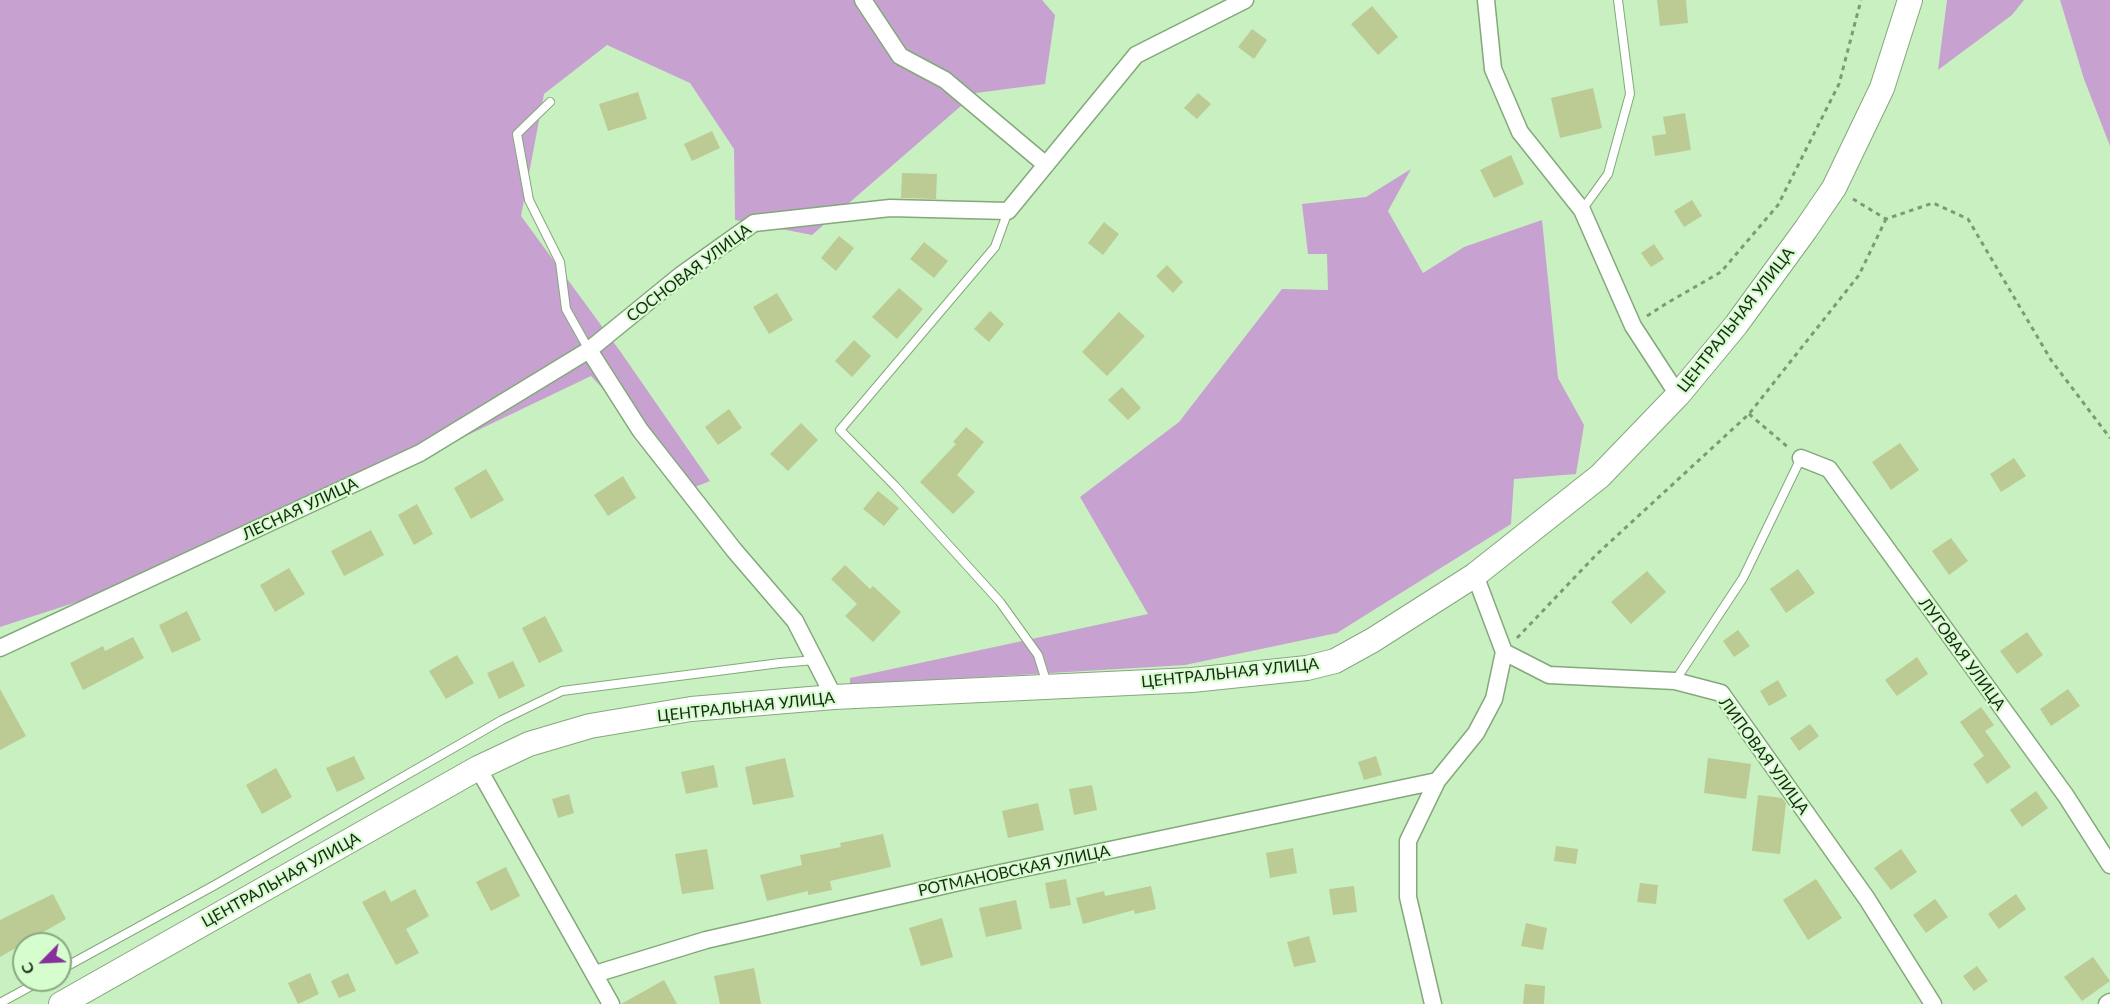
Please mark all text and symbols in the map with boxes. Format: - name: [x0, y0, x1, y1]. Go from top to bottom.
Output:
- street label: СОСНОВАЯ УЛИЦА: [623, 220, 755, 326]
- street label: ЦЕНТРАЛЬНАЯ УЛИЦА: [1673, 244, 1799, 396]
- street label: ЛЕСНАЯ УЛИЦА: [239, 474, 361, 544]
- street label: ЛУГОВАЯ УЛИЦА: [1915, 594, 2009, 714]
- street label: ЦЕНТРАЛЬНАЯ УЛИЦА: [1140, 654, 1320, 692]
- street label: ЦЕНТРАЛЬНАЯ УЛИЦА: [656, 688, 836, 726]
- street label: ЛИПОВАЯ УЛИЦА: [1715, 694, 1813, 818]
- street label: ЦЕНТРАЛЬНАЯ УЛИЦА: [198, 828, 364, 932]
- street label: РОТМАНОВСКАЯ УЛИЦА: [916, 841, 1112, 901]
- north arrow: [12, 932, 72, 992]
- text: С: [16, 960, 38, 977]

